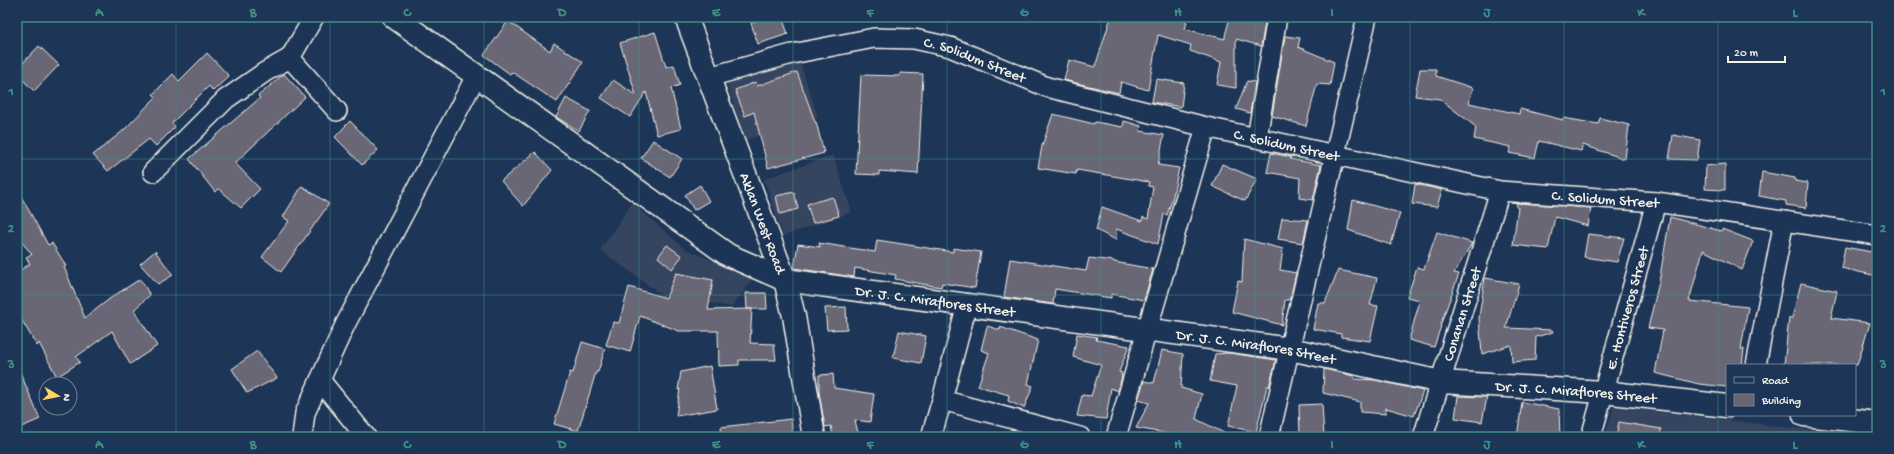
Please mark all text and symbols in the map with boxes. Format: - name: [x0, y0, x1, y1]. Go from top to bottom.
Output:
- text: A: [94, 6, 104, 21]
- text: B: [249, 6, 258, 21]
- text: C: [402, 6, 412, 21]
- text: D: [557, 6, 567, 21]
- text: E: [712, 6, 721, 21]
- text: F: [866, 6, 875, 21]
- text: G: [1020, 6, 1029, 21]
- text: H: [1174, 6, 1182, 21]
- text: I: [1330, 6, 1334, 21]
- text: J: [1483, 6, 1492, 21]
- text: K: [1636, 6, 1646, 21]
- text: L: [1793, 6, 1799, 21]
- street label: C. Solidum Street: [922, 34, 1030, 89]
- scale bar: [1728, 38, 1785, 64]
- text: 20 m: [1734, 47, 1759, 61]
- text: 1: [7, 85, 14, 100]
- text: 1: [1879, 85, 1886, 100]
- street label: C. Solidum Street: [1232, 126, 1343, 167]
- street label: Aklan West Road: [734, 171, 789, 278]
- street label: C. Solidum Street: [1551, 188, 1662, 214]
- text: 2: [8, 222, 15, 237]
- text: 2: [1880, 222, 1887, 237]
- street label: E. Hontiveros Street: [1603, 243, 1655, 372]
- street label: Conanan Street: [1440, 263, 1487, 364]
- street label: Dr. J. C. Miraflores Street: [853, 283, 1018, 323]
- street label: Dr. J. C. Miraflores Street: [1174, 326, 1339, 370]
- text: 3: [7, 358, 15, 373]
- text: 3: [1879, 358, 1887, 373]
- legend: [1726, 364, 1856, 416]
- text: Road: [1762, 375, 1789, 389]
- north arrow: [38, 376, 78, 416]
- street label: Dr. J. C. Miraflores Street: [1494, 378, 1659, 409]
- text: N: [59, 393, 72, 402]
- text: Building: [1761, 395, 1801, 409]
- text: A: [94, 438, 104, 453]
- text: B: [249, 438, 258, 453]
- text: C: [402, 438, 412, 453]
- text: D: [557, 438, 567, 453]
- text: E: [712, 438, 721, 453]
- text: F: [866, 438, 875, 453]
- text: G: [1020, 438, 1029, 453]
- text: H: [1174, 438, 1182, 453]
- text: I: [1330, 438, 1334, 453]
- text: J: [1483, 438, 1492, 453]
- text: K: [1636, 438, 1646, 453]
- text: L: [1793, 438, 1799, 453]

